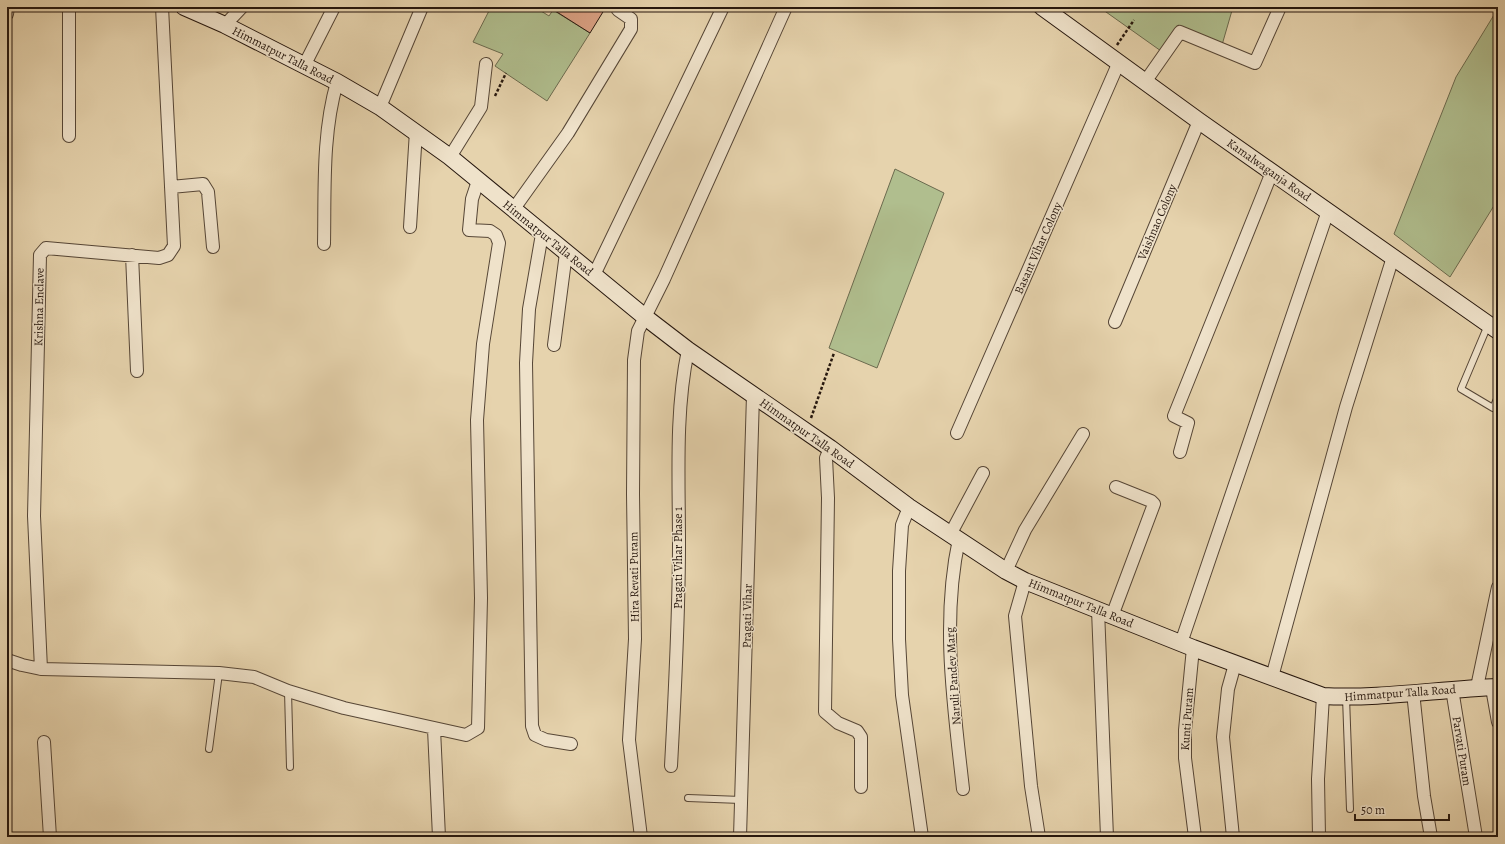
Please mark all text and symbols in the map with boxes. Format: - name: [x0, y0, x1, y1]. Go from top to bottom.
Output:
- street label: Himmatpur Talla Road: [229, 22, 337, 88]
- street label: Kamalwaganja Road: [1224, 135, 1315, 205]
- street label: Vaishnao Colony: [1133, 181, 1180, 263]
- street label: Himmatpur Talla Road: [499, 197, 597, 280]
- street label: Basant Vihar Colony: [1011, 199, 1066, 297]
- street label: Krishna Enclave: [30, 268, 48, 346]
- street label: Himmatpur Talla Road: [757, 394, 858, 472]
- street label: Pragati Vihar Phase 1: [670, 507, 686, 609]
- street label: Hira Revati Puram: [625, 531, 643, 622]
- street label: Himmatpur Talla Road: [1026, 575, 1136, 632]
- street label: Pragati Vihar: [738, 583, 756, 648]
- street label: Naruli Pandev Marg: [942, 627, 964, 725]
- street label: Himmatpur Talla Road: [1344, 681, 1457, 705]
- street label: Kunti Puram: [1177, 687, 1197, 751]
- street label: Parvati Puram: [1449, 715, 1475, 787]
- scale bar: [1355, 796, 1449, 822]
- text: 50 m: [1361, 802, 1385, 818]

